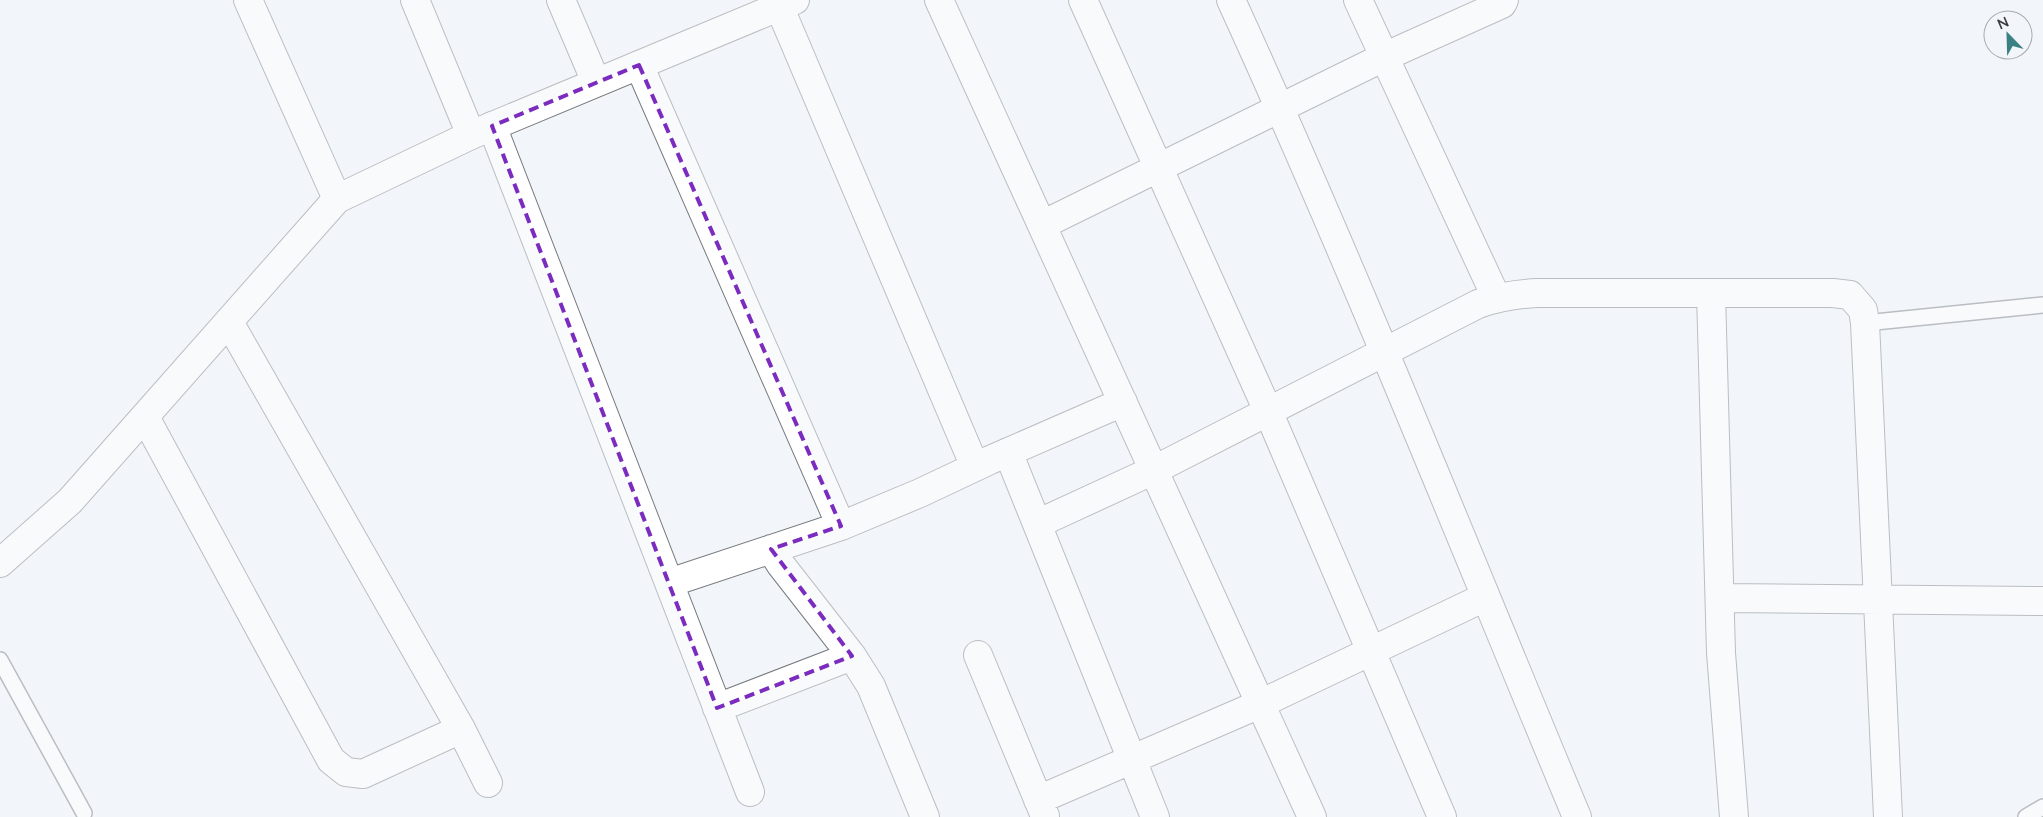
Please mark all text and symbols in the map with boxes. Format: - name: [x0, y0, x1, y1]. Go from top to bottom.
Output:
- north arrow: [1983, 10, 2033, 60]
- text: N: [1994, 13, 2011, 33]

